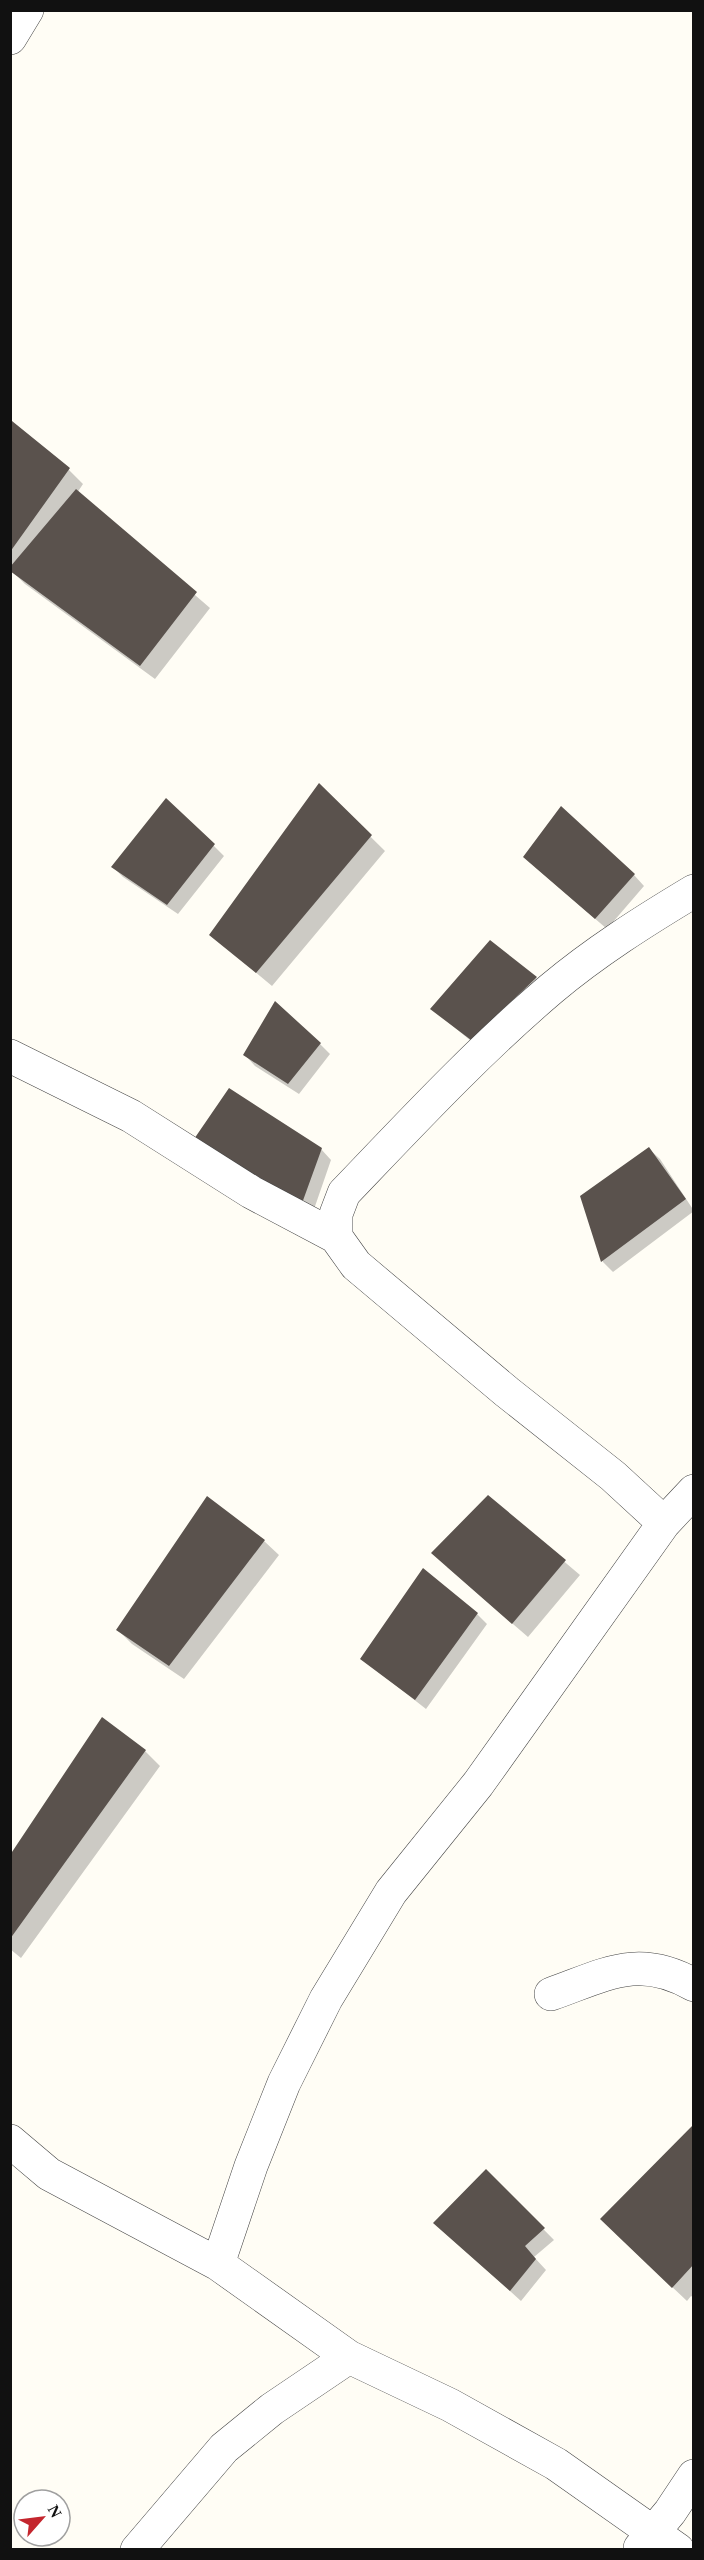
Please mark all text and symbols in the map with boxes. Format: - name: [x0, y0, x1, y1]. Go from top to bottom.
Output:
- north arrow: [12, 2488, 72, 2548]
- text: N: [45, 2502, 65, 2521]

